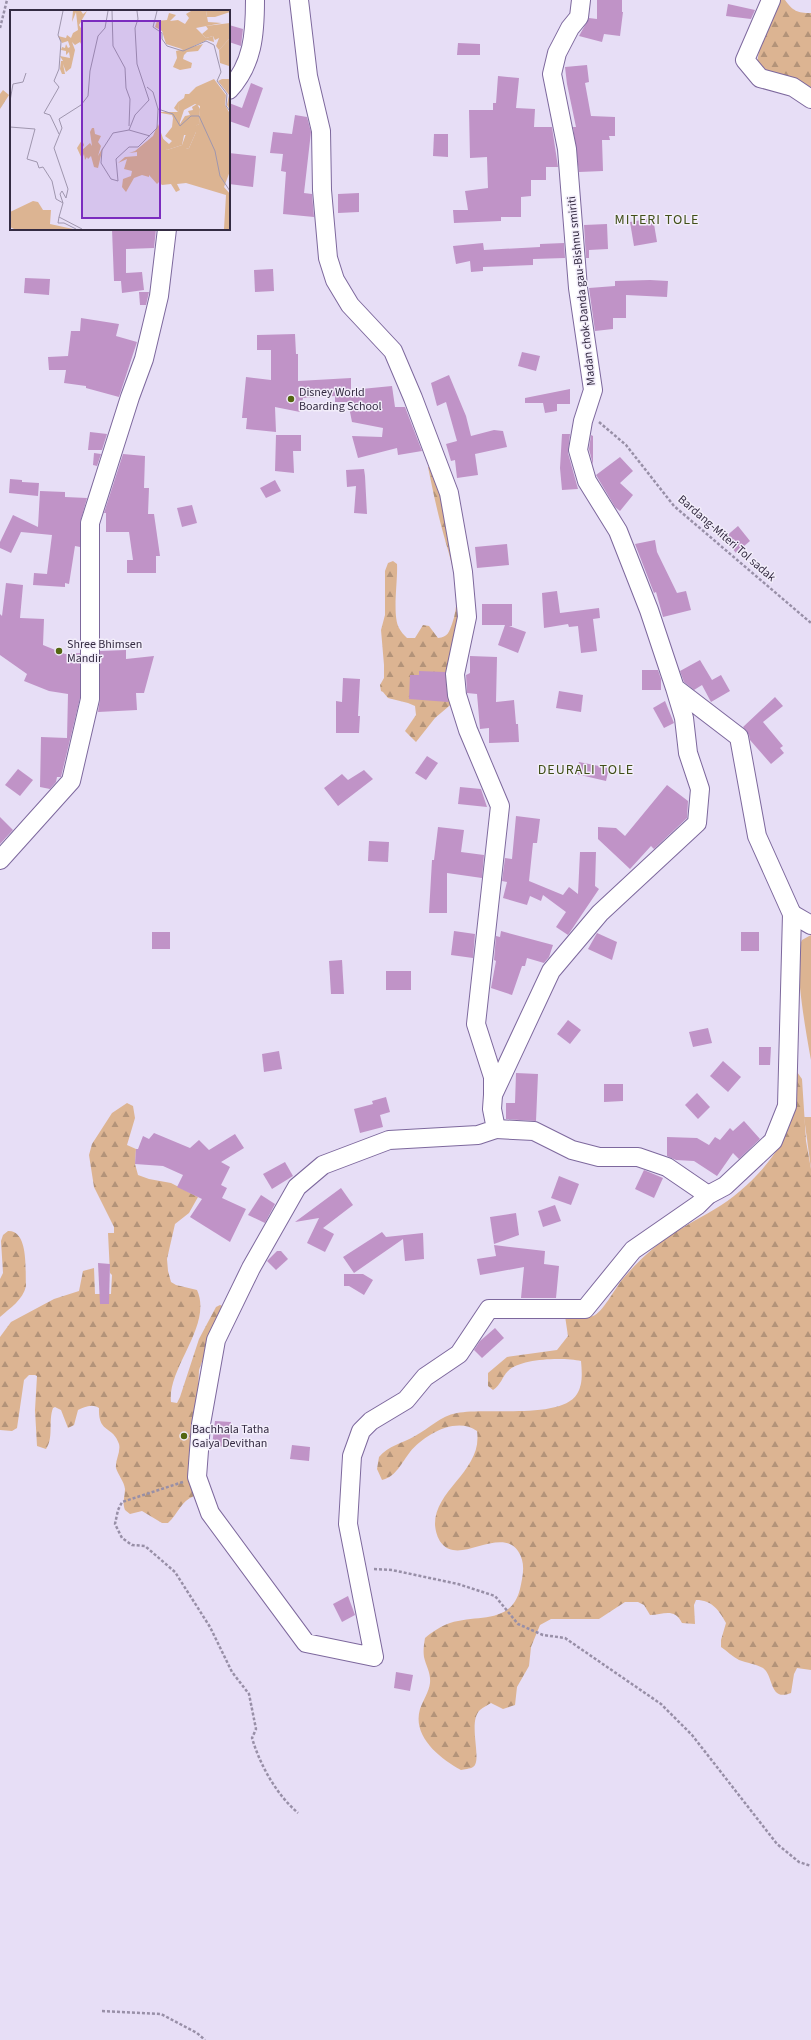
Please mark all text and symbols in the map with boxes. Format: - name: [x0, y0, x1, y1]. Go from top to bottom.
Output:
- inset map: [10, 10, 230, 230]
- street label: Madan chok-Danda gau-Bishnu smiriti: [563, 195, 600, 387]
- district label: MITERI TOLE: [615, 210, 699, 230]
- place label: Disney World Boarding School: [299, 384, 382, 415]
- marker: Disney World Boarding School: [286, 394, 296, 404]
- street label: Bardang-Miteri Tol sadak: [674, 491, 779, 586]
- place label: Shree Bhimsen Mandir: [67, 636, 142, 667]
- marker: Shree Bhimsen Mandir: [54, 646, 64, 656]
- district label: DEURALI TOLE: [538, 760, 634, 780]
- place label: Bachhala Tatha Gaiya Devithan: [192, 1421, 269, 1452]
- marker: Bachhala Tatha Gaiya Devithan: [179, 1431, 189, 1441]

